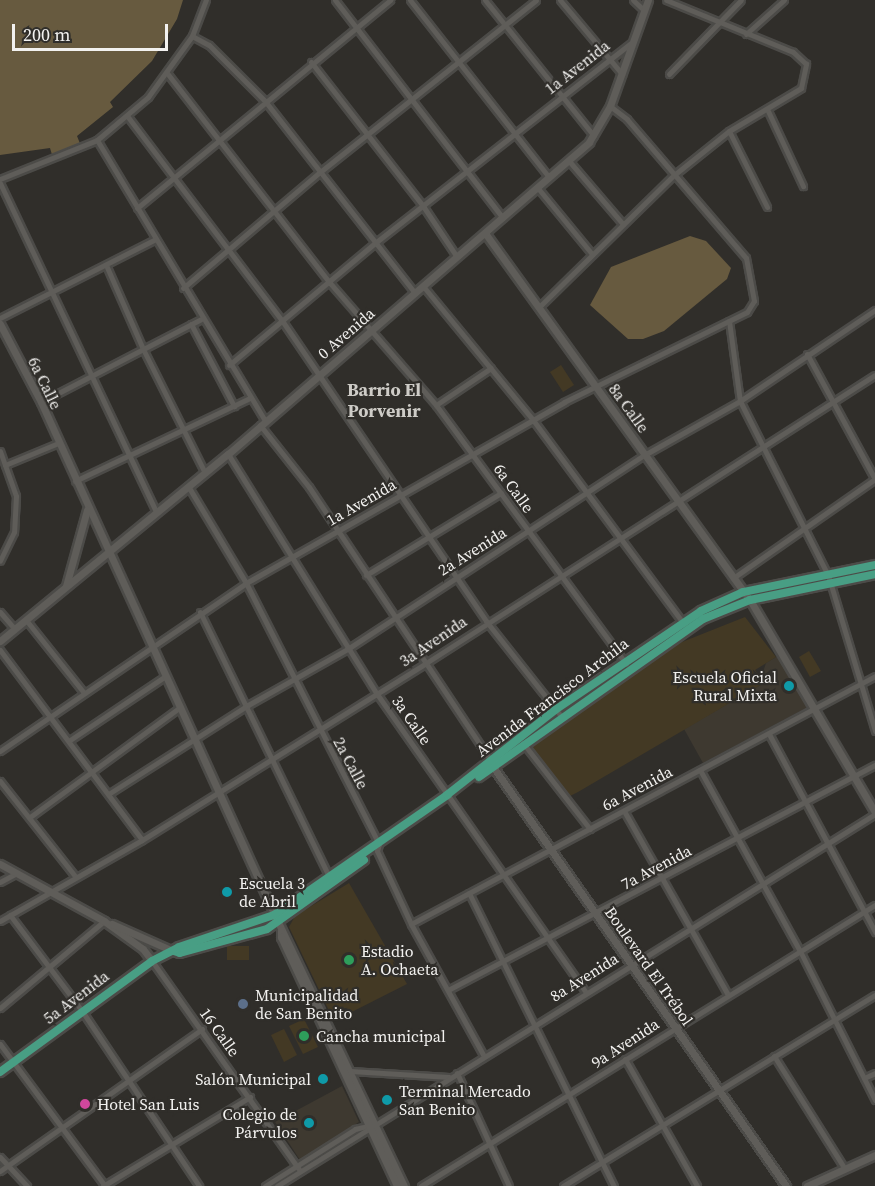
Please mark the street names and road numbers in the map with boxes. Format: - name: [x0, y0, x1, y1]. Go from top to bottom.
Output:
- street label: 1a Avenida: [541, 36, 613, 98]
- street label: 0 Avenida: [314, 303, 378, 363]
- street label: 6a Calle: [24, 354, 66, 412]
- street label: 8a Calle: [605, 380, 653, 436]
- street label: 6a Calle: [490, 460, 538, 516]
- street label: 1a Avenida: [323, 474, 399, 530]
- street label: 2a Avenida: [434, 522, 510, 580]
- street label: 3a Avenida: [396, 612, 470, 670]
- street label: Avenida Francisco Archila: [472, 633, 632, 761]
- street label: 3a Calle: [388, 692, 436, 748]
- street label: 2a Calle: [329, 734, 373, 792]
- street label: 6a Avenida: [599, 761, 675, 815]
- street label: 7a Avenida: [618, 840, 694, 894]
- street label: Boulevard El Trébol: [601, 903, 697, 1029]
- street label: 8a Avenida: [546, 948, 622, 1006]
- street label: 5a Avenida: [39, 966, 113, 1028]
- street label: 16 Calle: [196, 1004, 244, 1060]
- street label: 9a Avenida: [587, 1014, 663, 1072]

